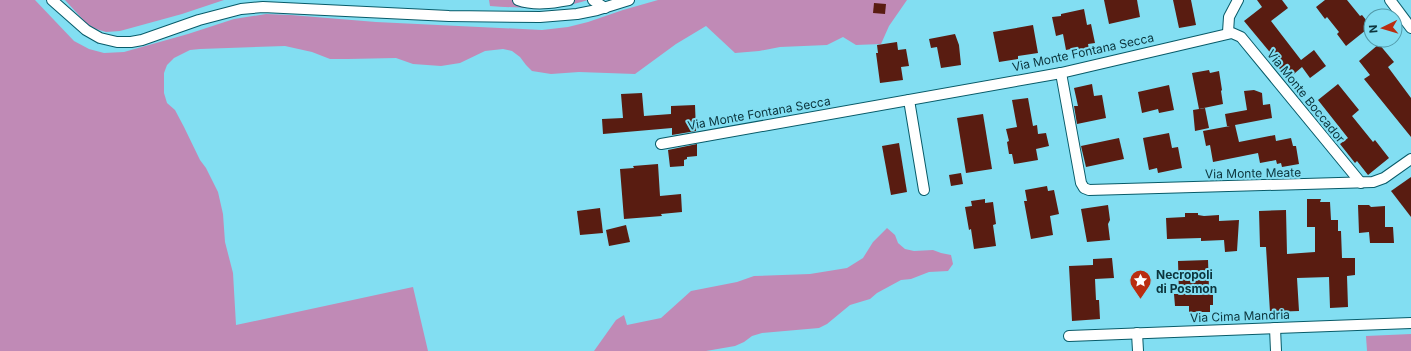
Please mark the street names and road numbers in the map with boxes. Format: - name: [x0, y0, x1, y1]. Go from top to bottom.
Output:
- street label: Via Monte Fontana Secca: [1011, 30, 1155, 74]
- street label: Via Monte Boccador: [1264, 46, 1348, 146]
- street label: Via Monte Fontana Secca: [686, 93, 832, 133]
- street label: Via Monte Meate: [1205, 165, 1301, 181]
- street label: Via Cima Mandria: [1190, 307, 1290, 325]

